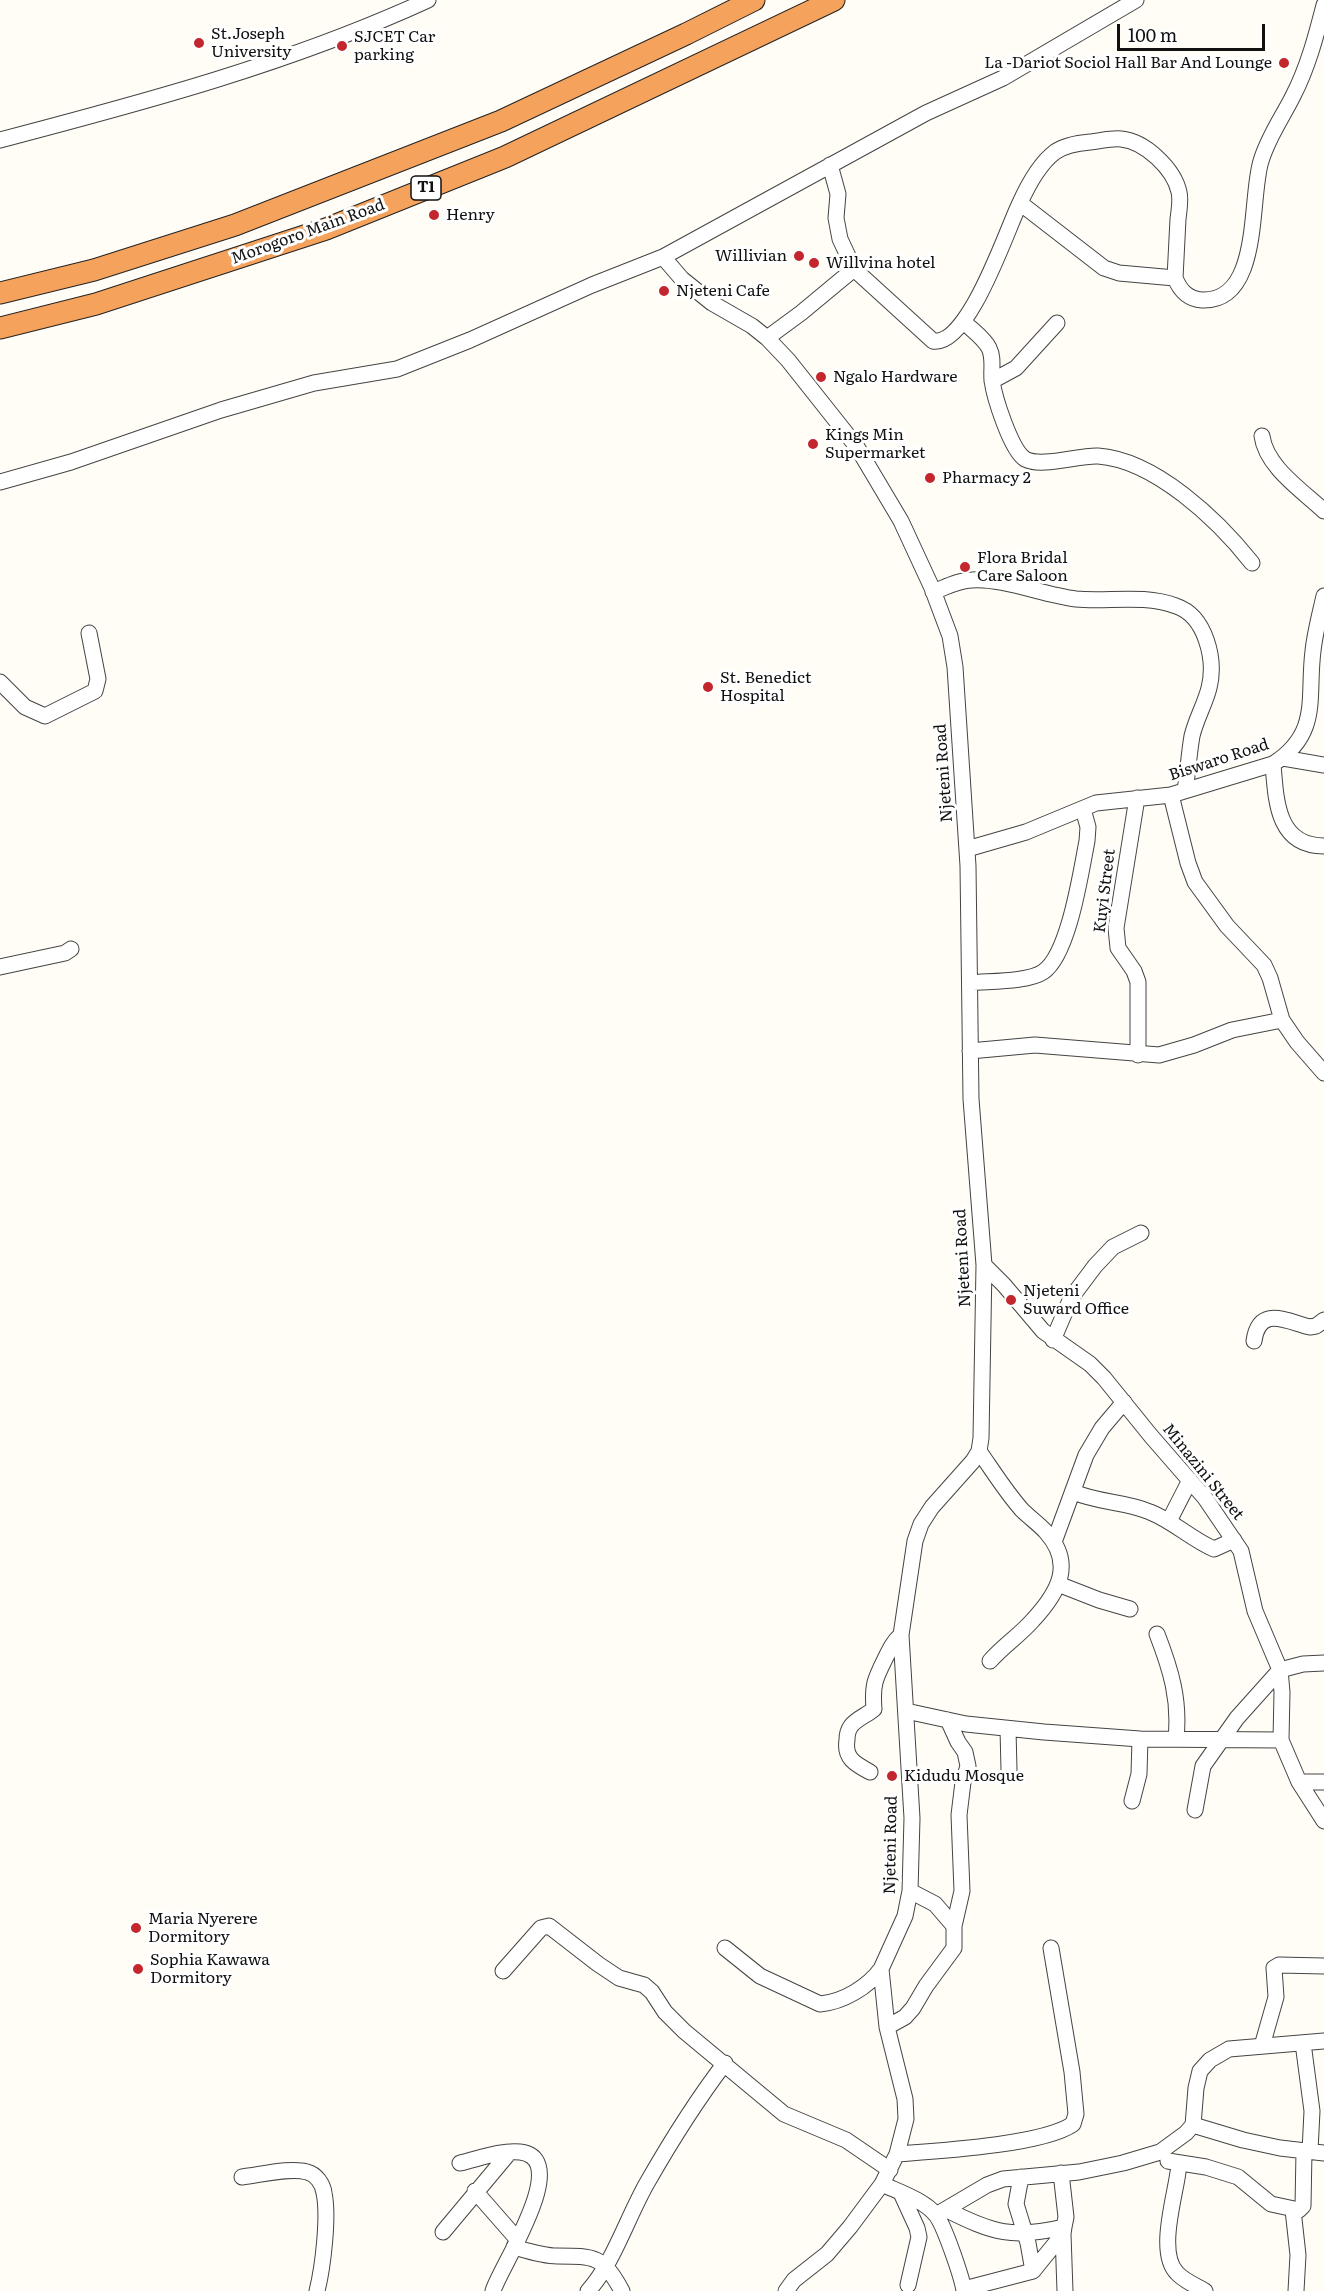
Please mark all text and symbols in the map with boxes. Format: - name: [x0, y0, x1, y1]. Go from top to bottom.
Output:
- scale bar: [1120, 12, 1268, 50]
- text: 100 m: [1128, 21, 1177, 48]
- place label: St.Joseph University: [211, 24, 292, 62]
- place label: SJCET Car parking: [354, 27, 435, 65]
- marker: St.Joseph University: [192, 36, 206, 50]
- marker: SJCET Car parking: [335, 39, 349, 53]
- place label: La -Dariot Sociol Hall Bar And Lounge: [984, 53, 1272, 73]
- marker: La -Dariot Sociol Hall Bar And Lounge: [1277, 56, 1291, 70]
- road number: T1: [411, 176, 441, 200]
- street label: Morogoro Main Road: [229, 195, 387, 269]
- place label: Henry: [446, 205, 495, 225]
- marker: Henry: [427, 208, 441, 222]
- place label: Willivian: [715, 246, 787, 266]
- marker: Willivian: [792, 249, 806, 263]
- place label: Willvina hotel: [826, 253, 935, 273]
- marker: Willvina hotel: [807, 256, 821, 270]
- place label: Njeteni Cafe: [676, 281, 770, 301]
- marker: Njeteni Cafe: [657, 284, 671, 298]
- place label: Ngalo Hardware: [833, 367, 957, 387]
- marker: Ngalo Hardware: [814, 370, 828, 384]
- place label: Kings Min Supermarket: [825, 425, 925, 463]
- marker: Kings Min Supermarket: [806, 437, 820, 451]
- place label: Pharmacy 2: [942, 468, 1031, 488]
- marker: Pharmacy 2: [923, 471, 937, 485]
- place label: Flora Bridal Care Saloon: [977, 548, 1068, 586]
- marker: Flora Bridal Care Saloon: [958, 560, 972, 574]
- place label: St. Benedict Hospital: [720, 668, 811, 706]
- marker: St. Benedict Hospital: [701, 680, 715, 694]
- street label: Njeteni Road: [931, 723, 957, 823]
- street label: Biswaro Road: [1167, 735, 1271, 785]
- street label: Kuyi Street: [1090, 848, 1120, 934]
- street label: Njeteni Road: [951, 1208, 975, 1308]
- place label: Njeteni Suward Office: [1023, 1281, 1129, 1319]
- marker: Njeteni Suward Office: [1004, 1293, 1018, 1307]
- street label: Minazini Street: [1158, 1420, 1248, 1524]
- place label: Kidudu Mosque: [904, 1766, 1024, 1786]
- marker: Kidudu Mosque: [885, 1769, 899, 1783]
- street label: Njeteni Road: [881, 1796, 901, 1894]
- place label: Maria Nyerere Dormitory: [148, 1909, 258, 1947]
- marker: Maria Nyerere Dormitory: [129, 1921, 143, 1935]
- place label: Sophia Kawawa Dormitory: [150, 1950, 270, 1988]
- marker: Sophia Kawawa Dormitory: [131, 1962, 145, 1976]

